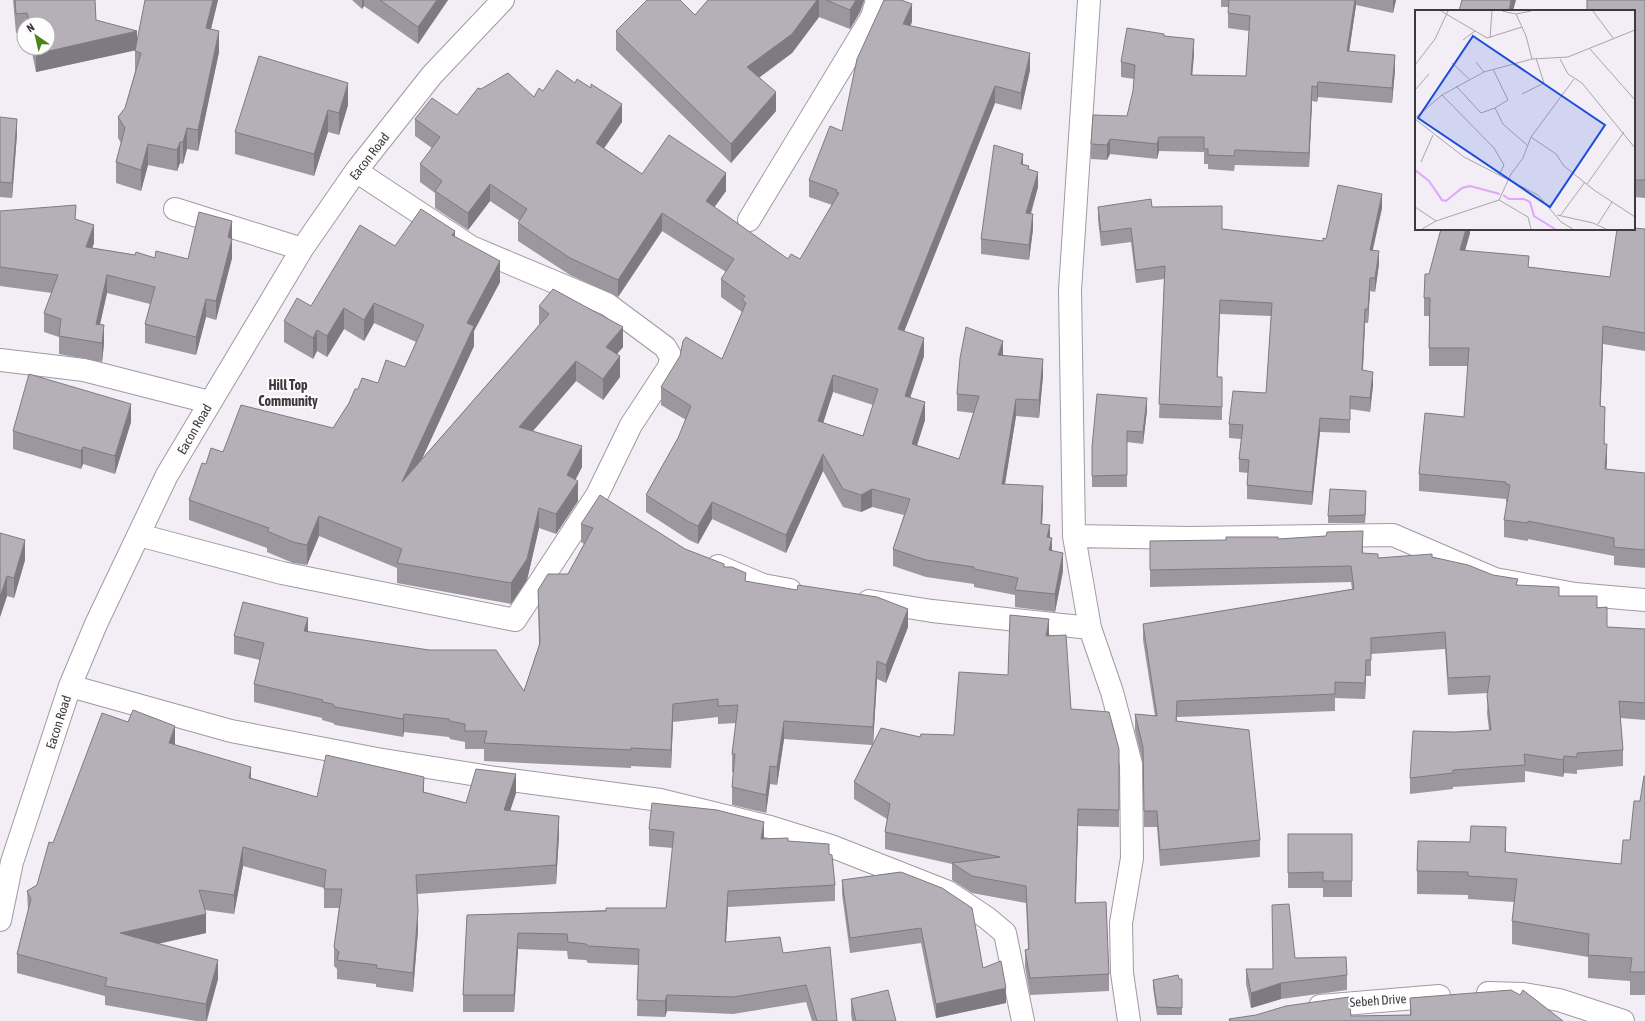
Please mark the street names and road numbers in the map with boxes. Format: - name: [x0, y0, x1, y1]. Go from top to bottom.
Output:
- street label: Eacon Road: [346, 130, 392, 183]
- street label: Eacon Road: [174, 402, 215, 457]
- street label: Eacon Road: [43, 693, 74, 751]
- street label: Sebeh Drive: [1349, 991, 1407, 1010]

